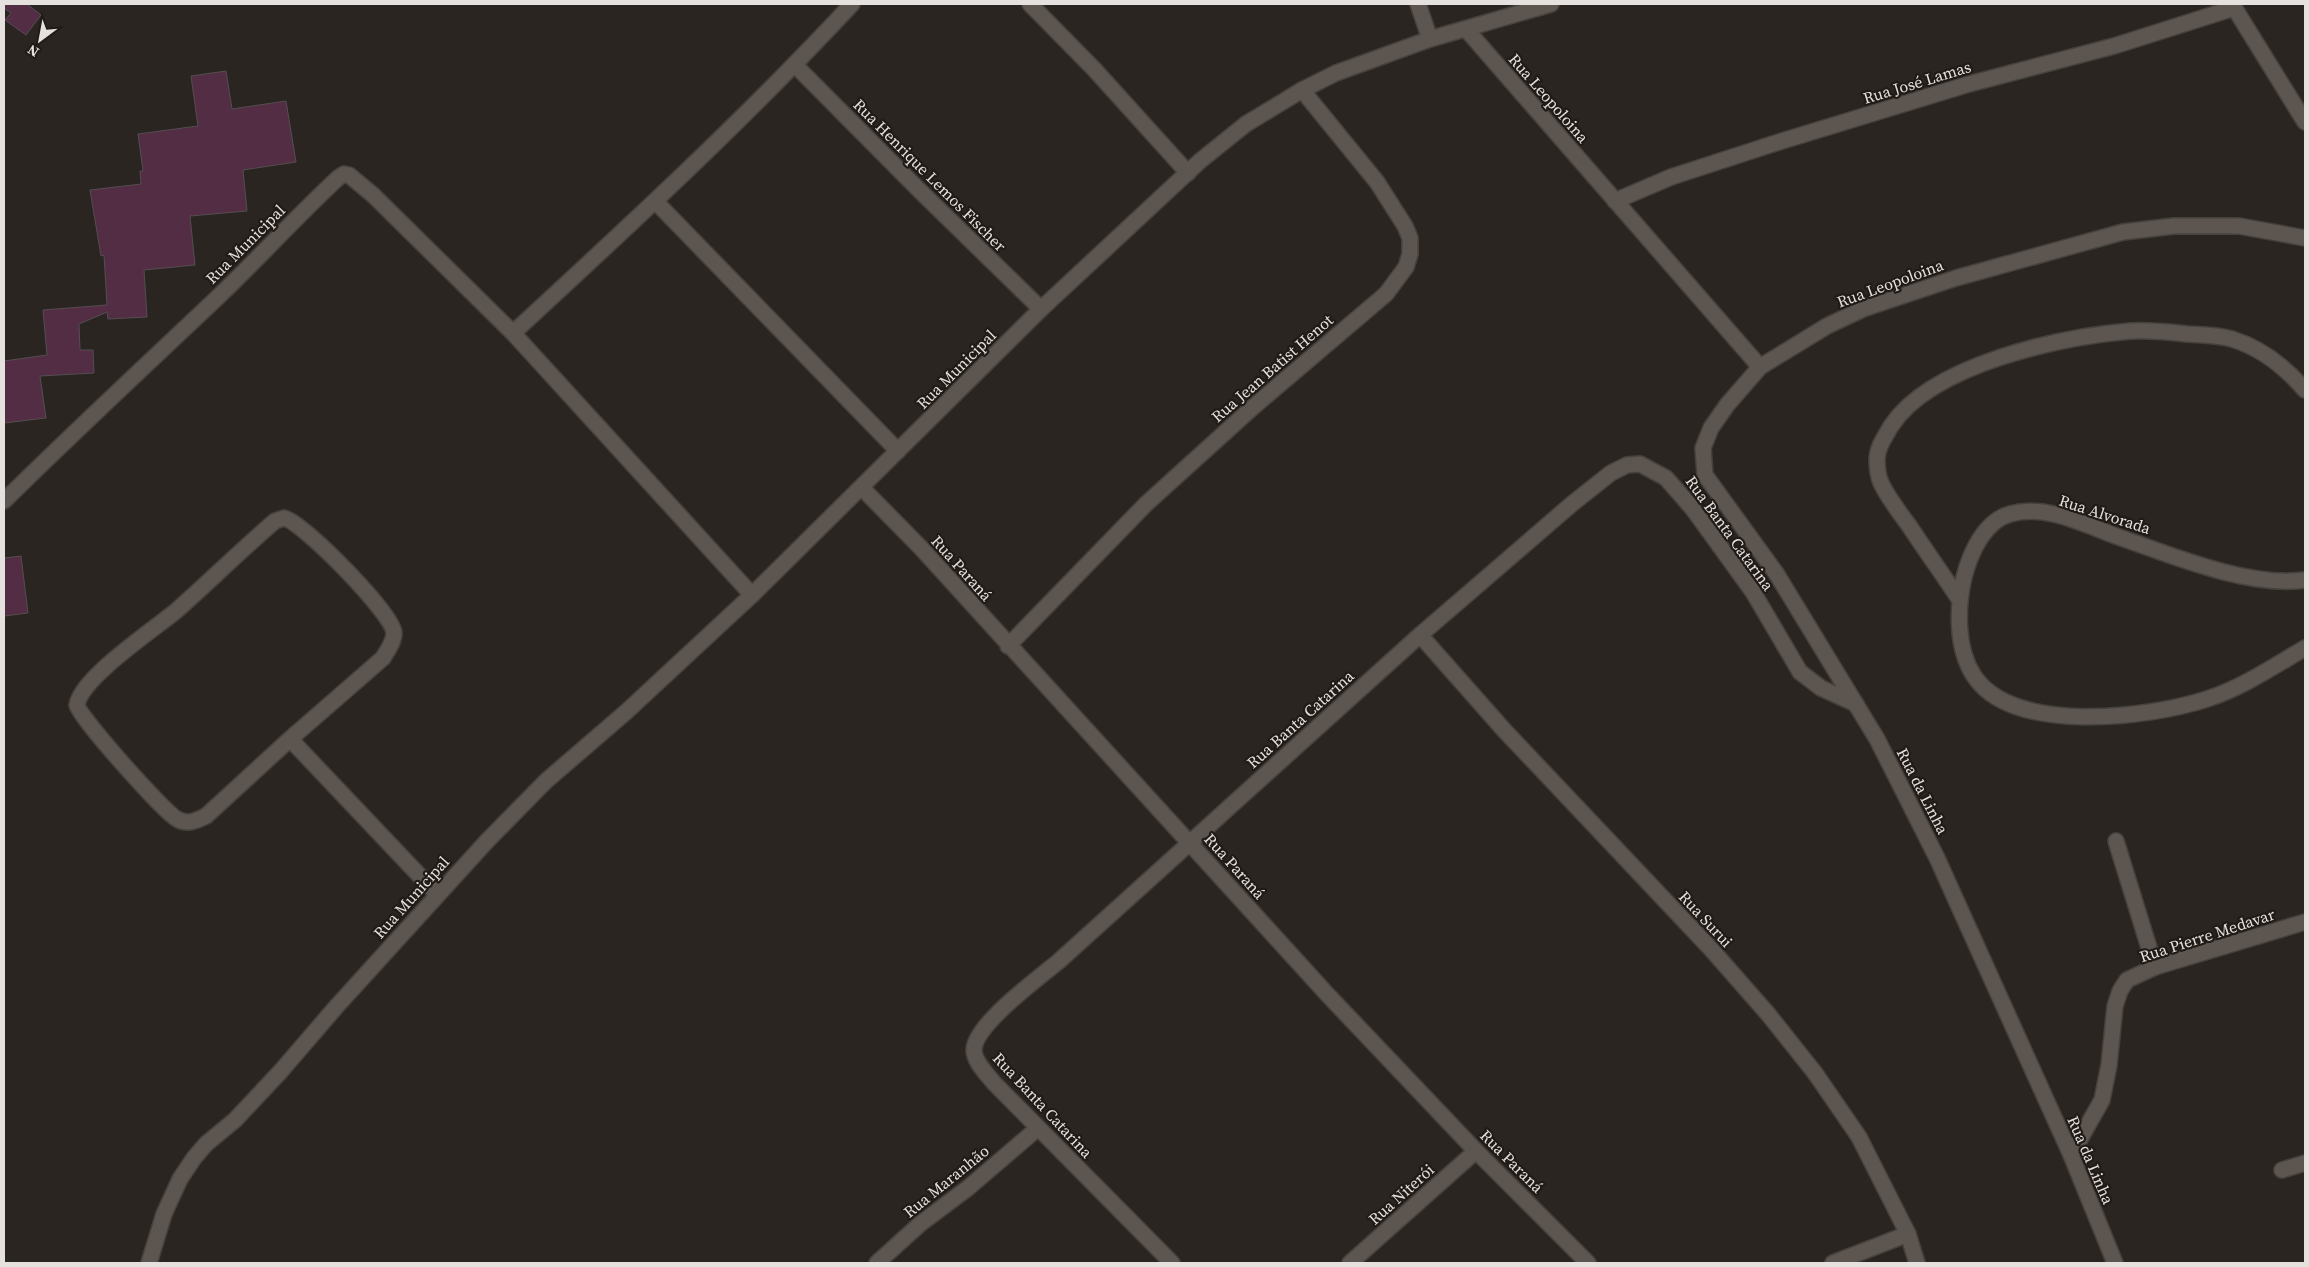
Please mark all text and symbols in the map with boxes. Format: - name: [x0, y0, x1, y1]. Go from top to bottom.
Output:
- north arrow: [15, 15, 65, 65]
- text: N: [23, 40, 43, 62]
- street label: Rua Leopoloina: [1504, 49, 1595, 148]
- street label: Rua José Lamas: [1860, 55, 1974, 109]
- street label: Rua Henrique Lemos Fischer: [849, 94, 1011, 256]
- street label: Rua Municipal: [200, 199, 290, 289]
- street label: Rua Leopoloina: [1834, 253, 1947, 312]
- street label: Rua Jean Batist Henot: [1206, 308, 1338, 427]
- street label: Rua Municipal: [911, 324, 1001, 414]
- street label: Rua Banta Catarina: [1681, 471, 1780, 596]
- street label: Rua Alvorada: [2056, 489, 2154, 539]
- street label: Rua Paraná: [927, 530, 998, 606]
- street label: Rua Banta Catarina: [1242, 664, 1359, 773]
- street label: Rua da Linha: [1892, 744, 1955, 839]
- street label: Rua Paraná: [1200, 828, 1271, 904]
- street label: Rua Municipal: [368, 851, 454, 943]
- street label: Rua Surui: [1674, 886, 1738, 952]
- street label: Rua Pierre Medavar: [2137, 903, 2278, 967]
- street label: Rua Banta Catarina: [988, 1047, 1098, 1163]
- street label: Rua da Linha: [2063, 1112, 2120, 1208]
- street label: Rua Paraná: [1475, 1124, 1549, 1198]
- street label: Rua Maranhão: [898, 1139, 994, 1222]
- street label: Rua Niterói: [1363, 1158, 1439, 1229]

